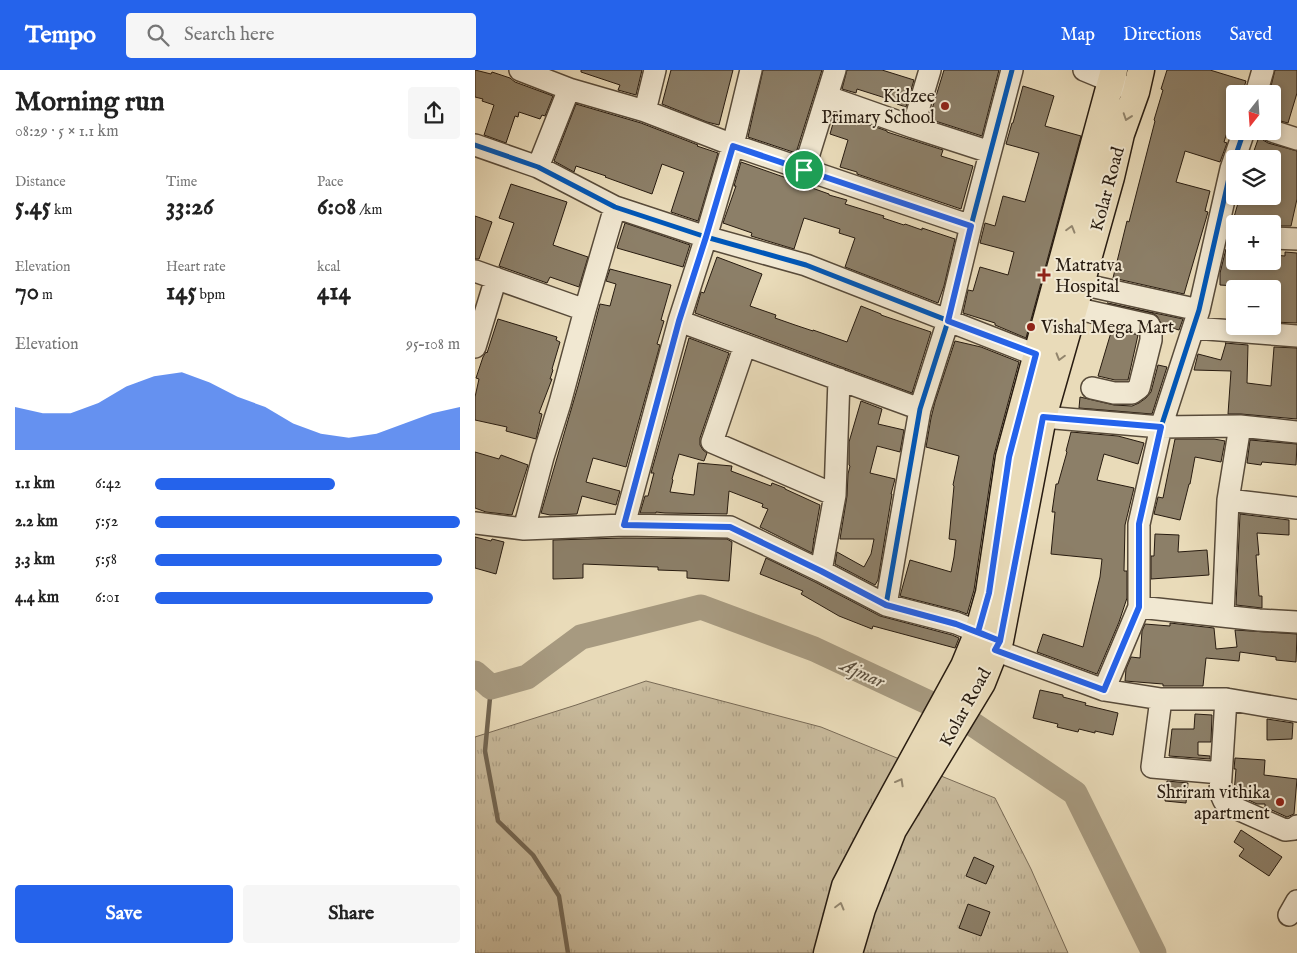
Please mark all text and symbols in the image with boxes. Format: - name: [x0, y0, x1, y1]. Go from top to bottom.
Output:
- search box: [126, 13, 476, 58]
- text: Tempo: [25, 20, 96, 51]
- icon: search: [144, 21, 172, 49]
- text: Search here: [184, 23, 274, 47]
- text: Map: [1061, 24, 1095, 47]
- text: Directions: [1123, 24, 1201, 47]
- text: Saved: [1229, 24, 1272, 47]
- text: Morning run: [15, 85, 165, 120]
- north arrow: [1226, 85, 1281, 140]
- map controls: [1226, 85, 1281, 335]
- place label: Kidzee Primary School: [821, 86, 935, 130]
- button: share: [408, 87, 460, 139]
- marker: Kidzee Primary School: [939, 100, 951, 112]
- one-way arrow: [1123, 112, 1133, 120]
- text: 08:29 · 5 × 1.1 km: [15, 122, 119, 142]
- street label: Kolar Road: [1086, 144, 1131, 234]
- pin: [783, 149, 825, 191]
- button: layers: [1226, 150, 1281, 205]
- icon: arrive: [790, 156, 818, 184]
- text: Distance: [15, 173, 66, 191]
- text: Time: [166, 173, 197, 191]
- text: Pace: [317, 173, 344, 191]
- text: 5.45: [15, 191, 51, 223]
- text: 33:26: [166, 191, 214, 223]
- text: 6:08: [317, 191, 356, 223]
- text: km: [51, 201, 72, 219]
- text: /km: [356, 201, 382, 219]
- button: +: [1226, 215, 1281, 270]
- one-way arrow: [1065, 225, 1076, 234]
- place label: Matratva Hospital: [1055, 255, 1122, 299]
- text: Elevation: [15, 258, 71, 276]
- text: Heart rate: [166, 258, 226, 276]
- text: kcal: [317, 258, 340, 276]
- marker: Matratva Hospital: [1037, 268, 1051, 282]
- text: 70: [15, 276, 39, 308]
- text: 145: [166, 276, 197, 308]
- text: 414: [317, 276, 351, 308]
- button: −: [1226, 280, 1281, 335]
- text: m: [39, 286, 53, 304]
- text: bpm: [197, 286, 225, 304]
- place label: Vishal Mega Mart: [1040, 317, 1174, 340]
- marker: Vishal Mega Mart: [1025, 321, 1037, 333]
- text: Elevation: [15, 335, 78, 355]
- text: 95–108 m: [406, 335, 460, 355]
- one-way arrow: [1056, 353, 1066, 361]
- text: 1.1 km: [15, 474, 55, 494]
- text: 6:42: [95, 474, 121, 494]
- text: 2.2 km: [15, 512, 58, 532]
- text: 5:52: [95, 512, 118, 532]
- text: 3.3 km: [15, 550, 55, 570]
- text: 5:58: [95, 550, 117, 570]
- text: 4.4 km: [15, 588, 59, 608]
- text: 6:01: [95, 588, 120, 608]
- water label: Ajmar: [834, 652, 889, 695]
- street label: Kolar Road: [935, 664, 998, 751]
- one-way arrow: [894, 778, 904, 787]
- place label: Shriram vithika apartment: [1157, 782, 1270, 826]
- marker: Shriram vithika apartment: [1274, 796, 1286, 808]
- button: Save: [15, 885, 233, 943]
- button: Share: [243, 885, 460, 943]
- one-way arrow: [834, 902, 844, 910]

